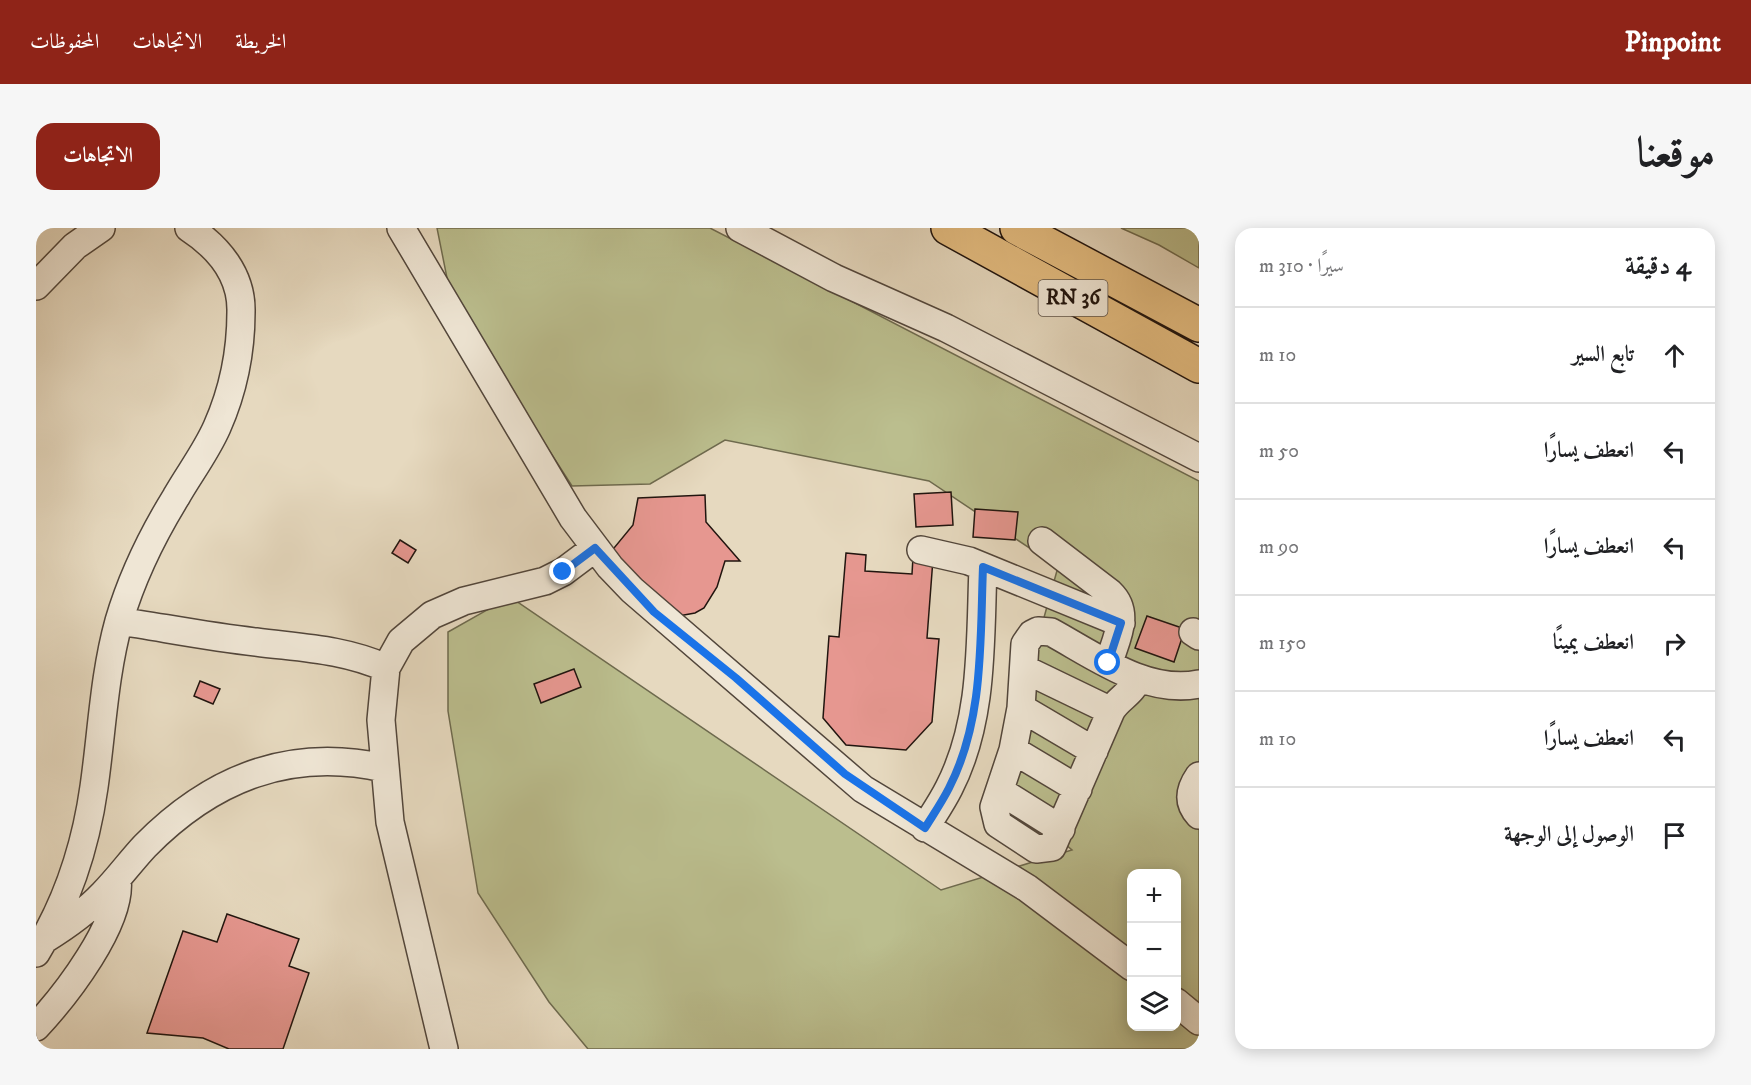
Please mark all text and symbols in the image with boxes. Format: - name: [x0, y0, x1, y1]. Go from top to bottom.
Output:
- text: Pinpoint: [1625, 25, 1721, 60]
- text: المحفوظات: [30, 29, 99, 55]
- text: الاتجاهات: [132, 29, 202, 55]
- text: الخريطة: [235, 29, 286, 55]
- button: الاتجاهات: [36, 123, 160, 190]
- text: موقعنا: [1637, 128, 1715, 180]
- text: 4 دقيقة: [1625, 250, 1691, 283]
- text: سيرًا · 310 m: [1259, 254, 1344, 279]
- road number: RN 36: [1038, 280, 1108, 316]
- icon: ahead: [1658, 339, 1691, 372]
- text: تابع السير: [1572, 341, 1634, 368]
- text: 10 m: [1259, 343, 1296, 368]
- icon: left: [1658, 435, 1691, 468]
- text: انعطف يسارًا: [1544, 437, 1634, 464]
- text: 50 m: [1259, 439, 1299, 464]
- icon: left: [1658, 531, 1691, 564]
- text: انعطف يسارًا: [1544, 533, 1634, 560]
- text: 90 m: [1259, 535, 1299, 560]
- route end: [549, 558, 575, 584]
- icon: right: [1658, 627, 1691, 660]
- text: انعطف يمينًا: [1553, 629, 1634, 656]
- text: 150 m: [1259, 631, 1306, 656]
- route start: [1094, 649, 1120, 675]
- icon: left: [1658, 723, 1691, 756]
- text: انعطف يسارًا: [1544, 725, 1634, 752]
- text: 10 m: [1259, 727, 1296, 752]
- icon: arrive: [1658, 819, 1691, 852]
- text: الوصول إلى الوجهة: [1504, 821, 1634, 848]
- map controls: [1127, 869, 1181, 1031]
- button: +: [1127, 869, 1181, 923]
- button: −: [1127, 923, 1181, 977]
- button: layers: [1127, 977, 1181, 1031]

